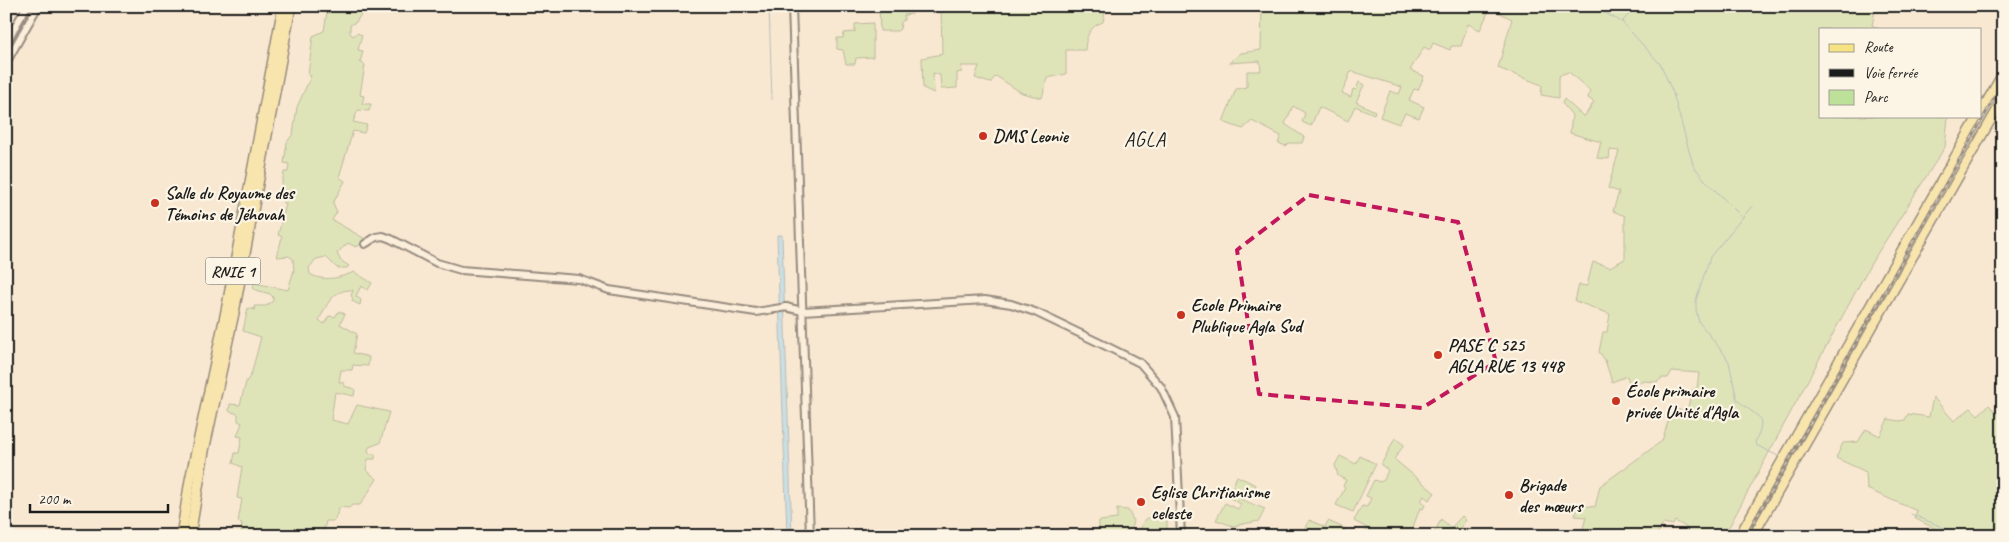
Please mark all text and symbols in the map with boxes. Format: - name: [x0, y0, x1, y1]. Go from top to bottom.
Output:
- legend: [1819, 28, 1982, 118]
- text: Route: [1864, 38, 1894, 57]
- text: Voie ferrée: [1864, 64, 1918, 83]
- text: Parc: [1864, 88, 1888, 107]
- place label: DMS Leonie: [993, 125, 1070, 147]
- district label: AGLA: [1124, 127, 1166, 152]
- marker: DMS Leonie: [977, 130, 989, 142]
- place label: Salle du Royaume des Témoins de Jéhovah: [165, 182, 296, 225]
- marker: Salle du Royaume des Témoins de Jéhovah: [149, 197, 161, 209]
- road number: RNIE 1: [206, 258, 260, 284]
- place label: Ecole Primaire Plublique Agla Sud: [1191, 294, 1304, 337]
- marker: Ecole Primaire Plublique Agla Sud: [1175, 309, 1187, 321]
- place label: PASE C 525 AGLA RUE 13 448: [1448, 334, 1565, 377]
- marker: PASE C 525 AGLA RUE 13 448: [1432, 349, 1444, 361]
- place label: École primaire privée Unité d'Agla: [1626, 380, 1740, 423]
- marker: École primaire privée Unité d'Agla: [1610, 395, 1622, 407]
- place label: Brigade des mœurs: [1519, 474, 1584, 517]
- place label: Eglise Chritianisme celeste: [1151, 481, 1271, 524]
- scale bar: [30, 482, 168, 514]
- marker: Brigade des mœurs: [1503, 489, 1515, 501]
- text: 200 m: [38, 490, 72, 509]
- marker: Eglise Chritianisme celeste: [1135, 496, 1147, 508]

